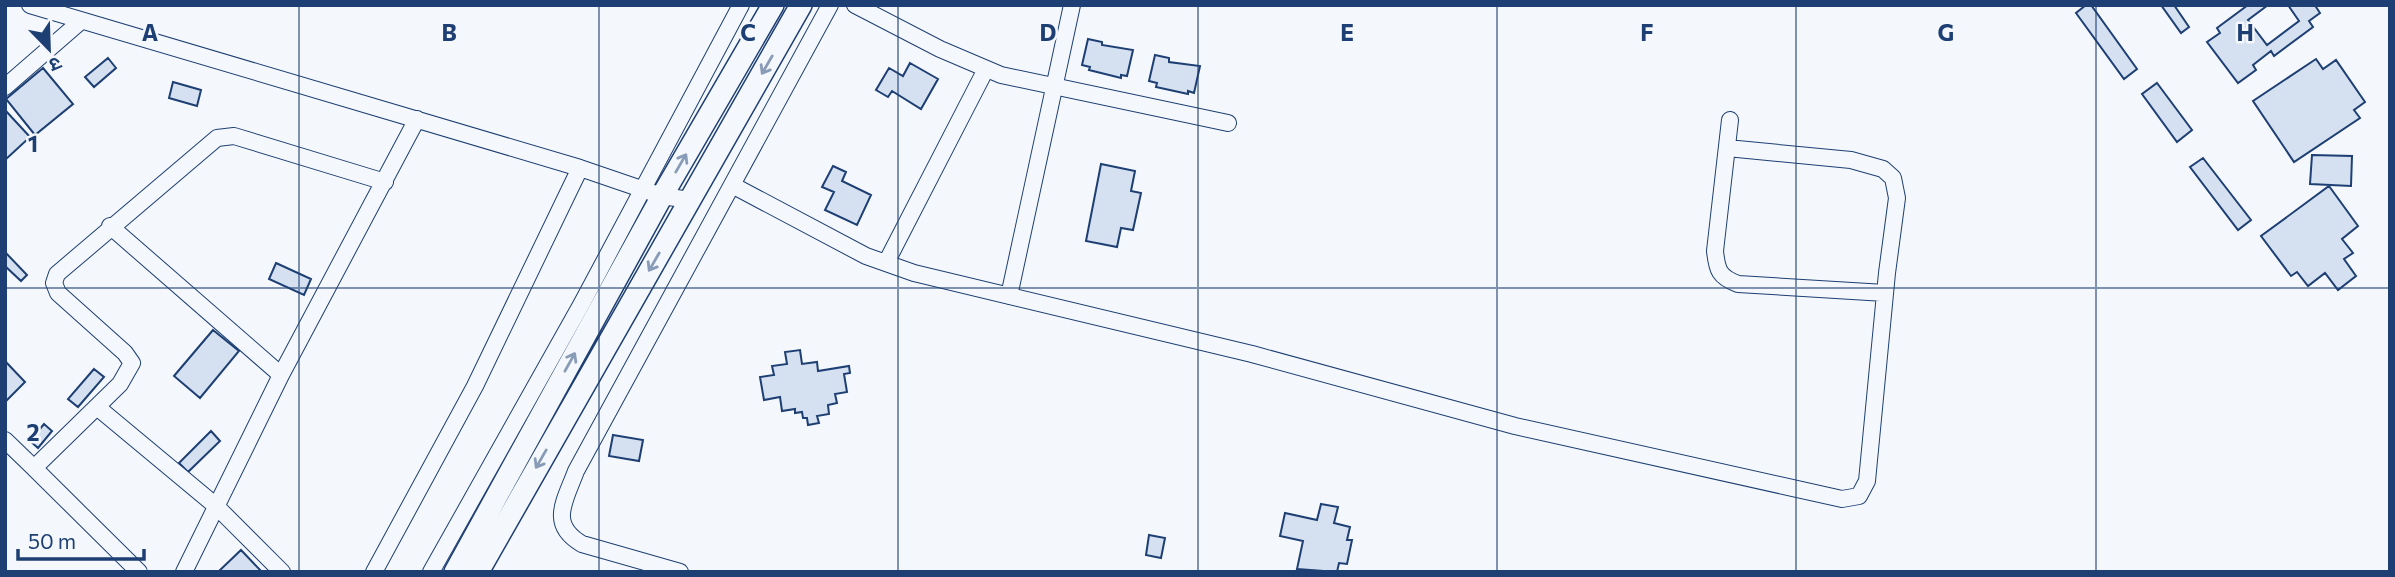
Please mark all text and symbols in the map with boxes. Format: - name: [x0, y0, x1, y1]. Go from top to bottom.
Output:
- north arrow: [14, 14, 84, 84]
- text: A: [142, 18, 159, 46]
- text: B: [441, 18, 457, 46]
- text: C: [740, 18, 756, 46]
- text: D: [1040, 18, 1057, 46]
- text: E: [1340, 18, 1354, 46]
- text: F: [1640, 18, 1654, 46]
- text: G: [1938, 18, 1954, 46]
- text: H: [2236, 18, 2254, 46]
- text: उ: [45, 52, 65, 78]
- one-way arrow: [760, 54, 774, 74]
- text: 1: [28, 129, 38, 157]
- one-way arrow: [674, 153, 688, 173]
- one-way arrow: [647, 251, 660, 272]
- one-way arrow: [563, 352, 577, 372]
- text: 2: [26, 418, 40, 446]
- one-way arrow: [534, 449, 548, 469]
- scale bar: [18, 518, 144, 562]
- text: 50 m: [28, 528, 76, 553]

